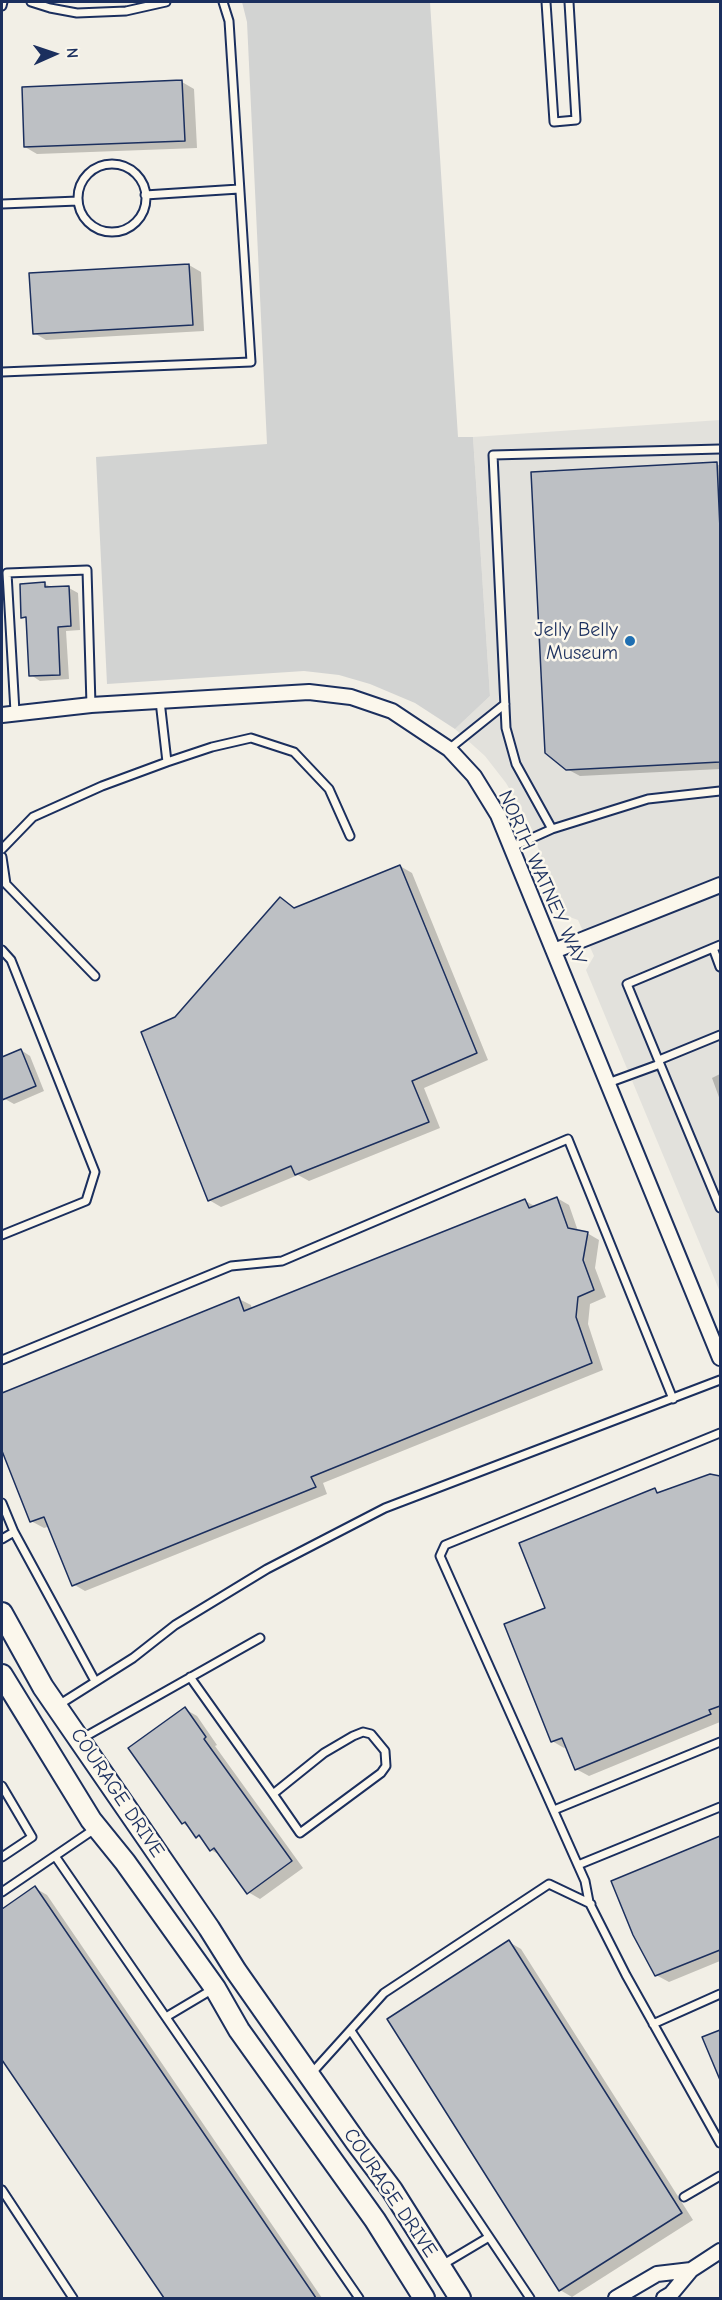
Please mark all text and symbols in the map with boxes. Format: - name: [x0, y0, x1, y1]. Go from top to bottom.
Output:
- north arrow: [24, 24, 84, 84]
- text: N: [63, 47, 81, 59]
- place label: Jelly Belly Museum: [534, 618, 618, 665]
- marker: Jelly Belly Museum: [623, 634, 637, 648]
- street label: NORTH WATNEY WAY: [493, 787, 591, 969]
- street label: COURAGE DRIVE: [65, 1724, 169, 1862]
- street label: COURAGE DRIVE: [338, 2124, 442, 2262]

